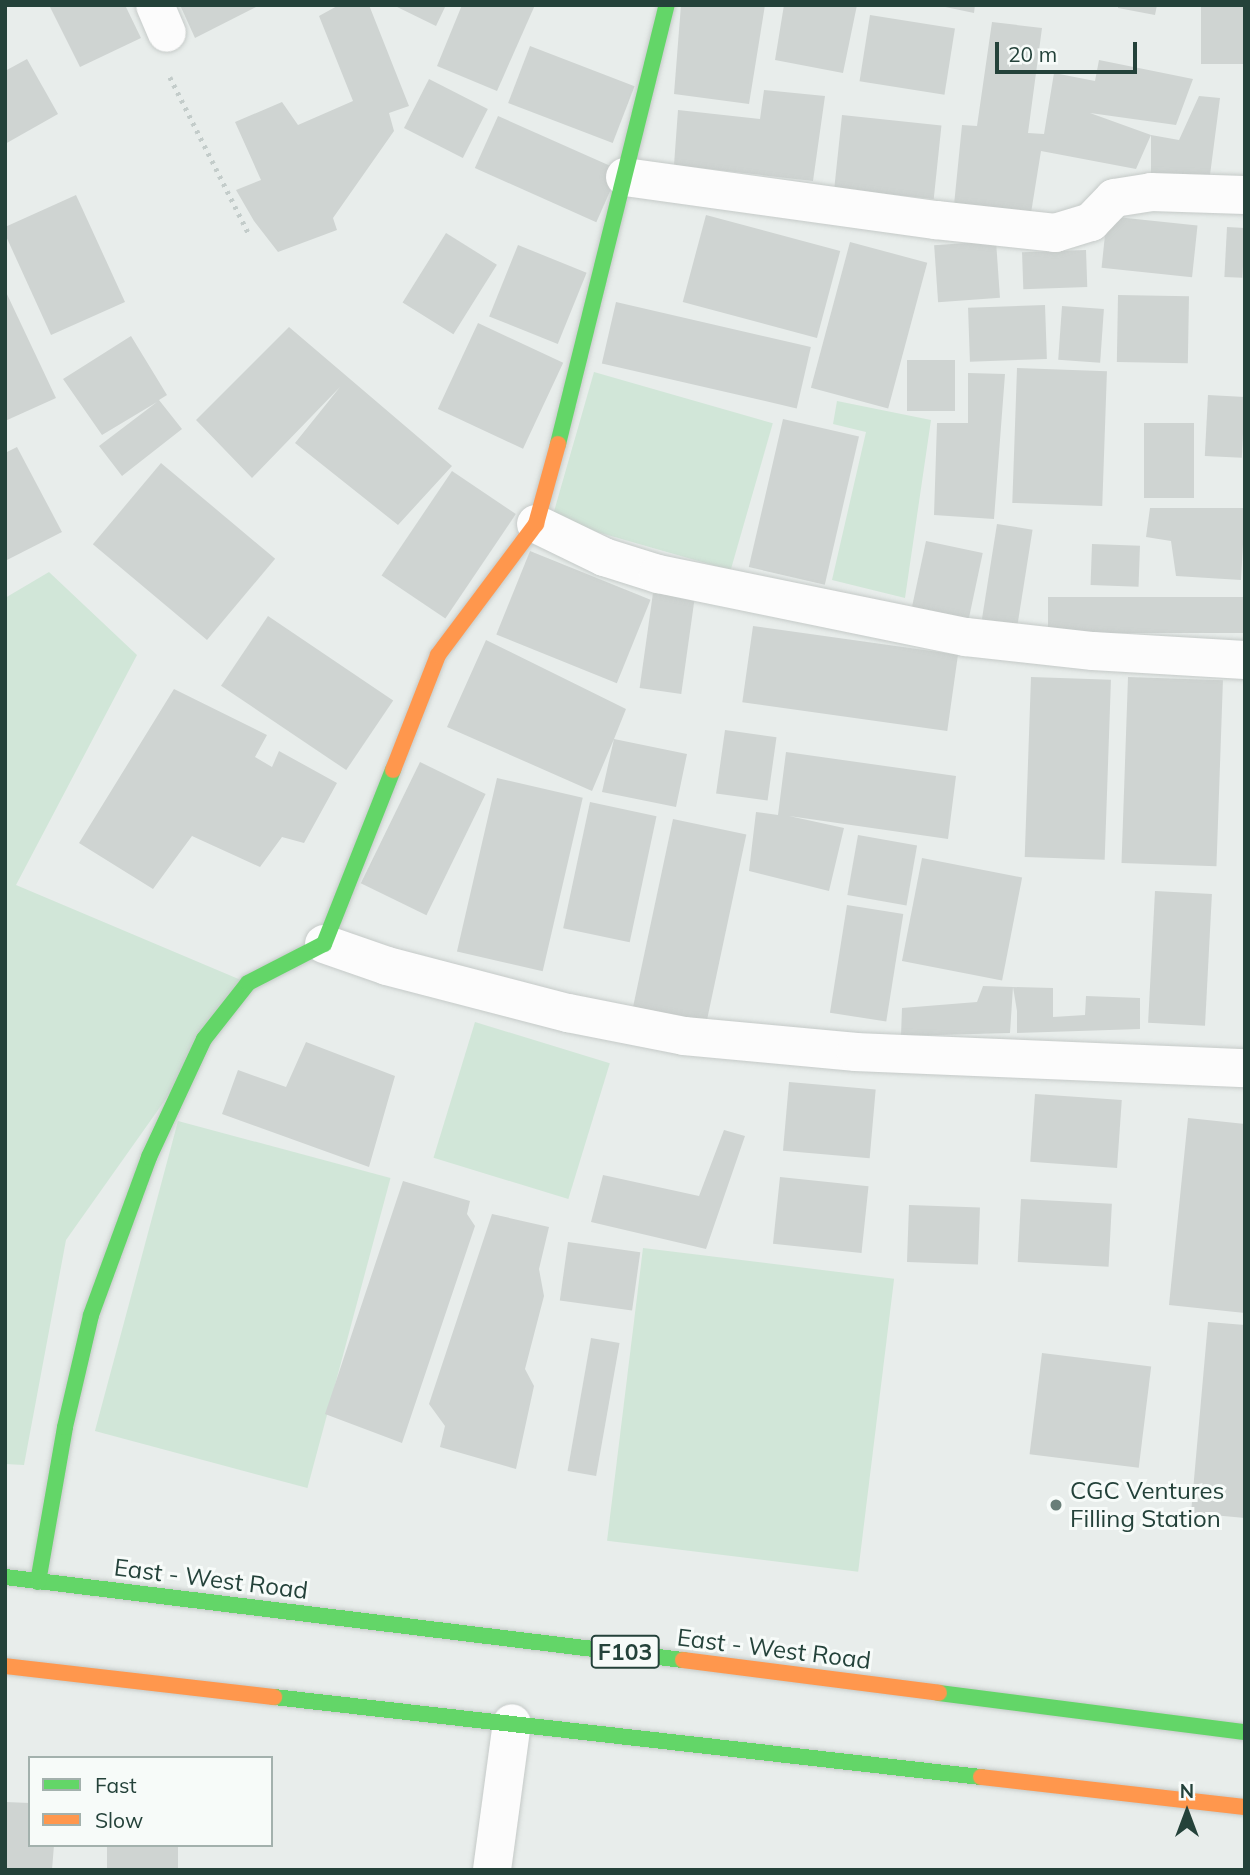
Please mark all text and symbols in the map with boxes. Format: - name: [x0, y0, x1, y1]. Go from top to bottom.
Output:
- scale bar: [998, 28, 1140, 72]
- text: 20 m: [1008, 41, 1057, 67]
- place label: CGC Ventures Filling Station: [1070, 1477, 1224, 1533]
- marker: CGC Ventures Filling Station: [1048, 1497, 1064, 1513]
- street label: East - West Road: [113, 1553, 309, 1605]
- street label: East - West Road: [676, 1623, 872, 1675]
- road number: F103: [590, 1632, 660, 1672]
- legend: [28, 1756, 273, 1847]
- text: Fast: [95, 1772, 137, 1798]
- north arrow: [1152, 1777, 1222, 1847]
- text: N: [1180, 1779, 1194, 1803]
- text: Slow: [95, 1807, 143, 1833]

